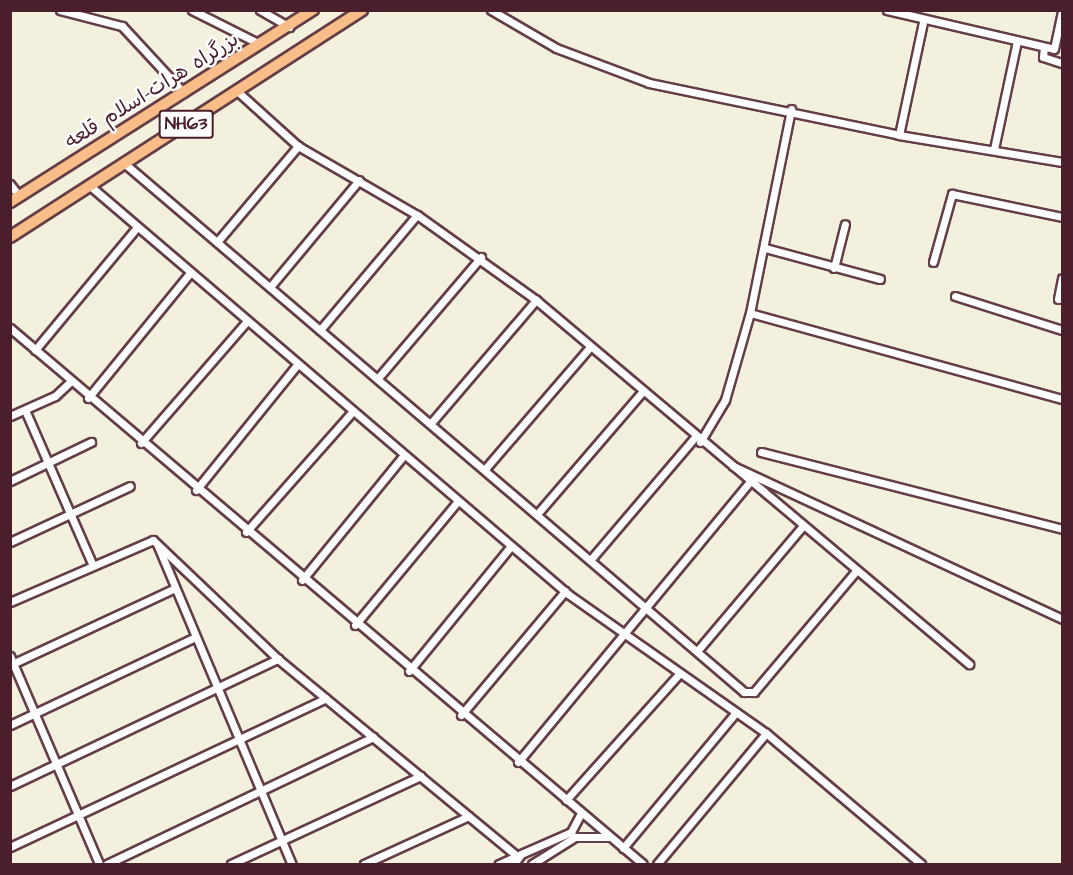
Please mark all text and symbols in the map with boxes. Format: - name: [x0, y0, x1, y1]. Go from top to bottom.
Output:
- street label: بزرگراه هرات-اسلام قلعه: [61, 28, 243, 154]
- road number: NH63: [158, 109, 214, 139]

